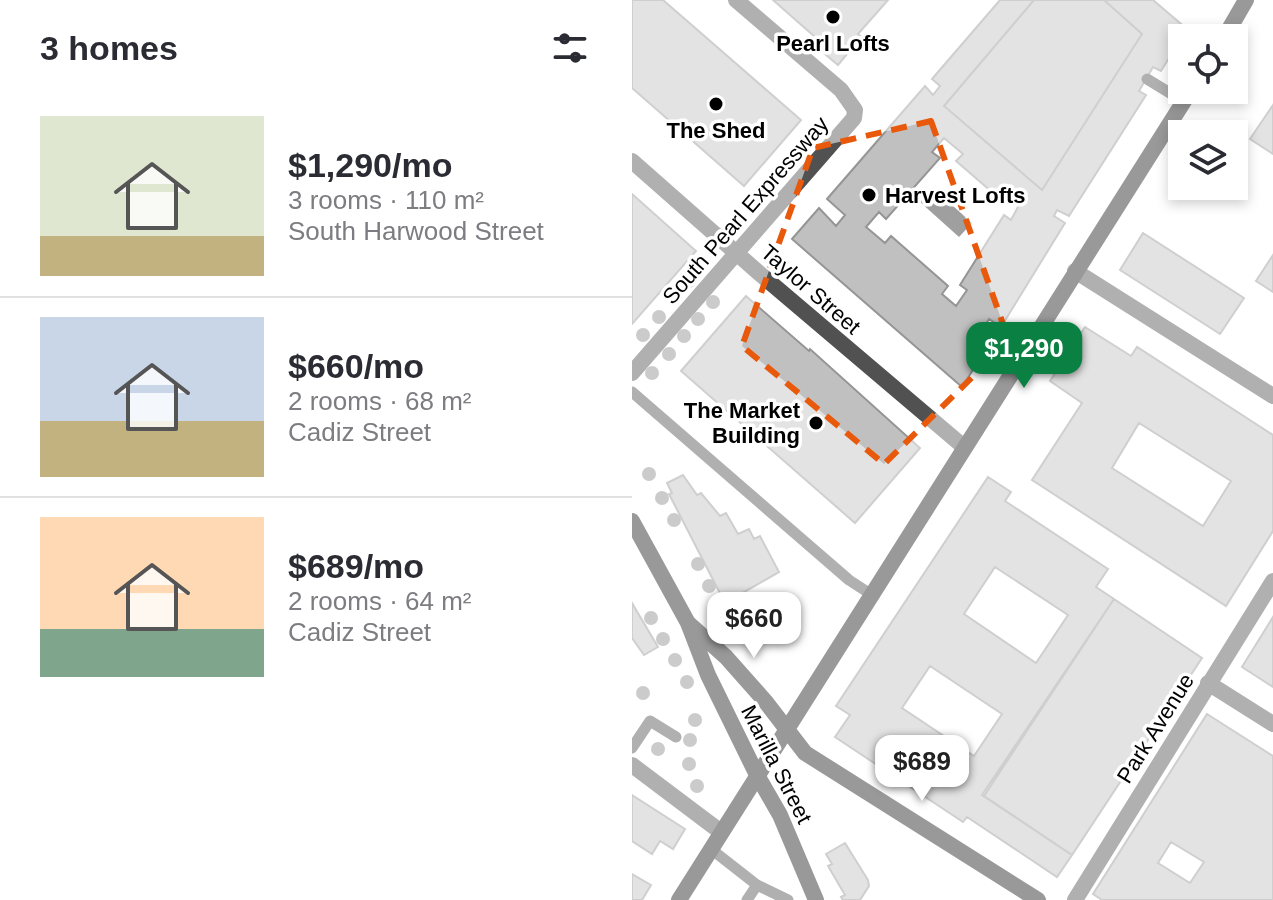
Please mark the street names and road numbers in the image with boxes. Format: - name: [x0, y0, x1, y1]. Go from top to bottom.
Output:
- street label: South Pearl Expressway: [657, 112, 833, 309]
- street label: Taylor Street: [756, 239, 865, 339]
- street label: Park Avenue: [1112, 669, 1199, 788]
- street label: Marilla Street: [736, 701, 817, 828]

